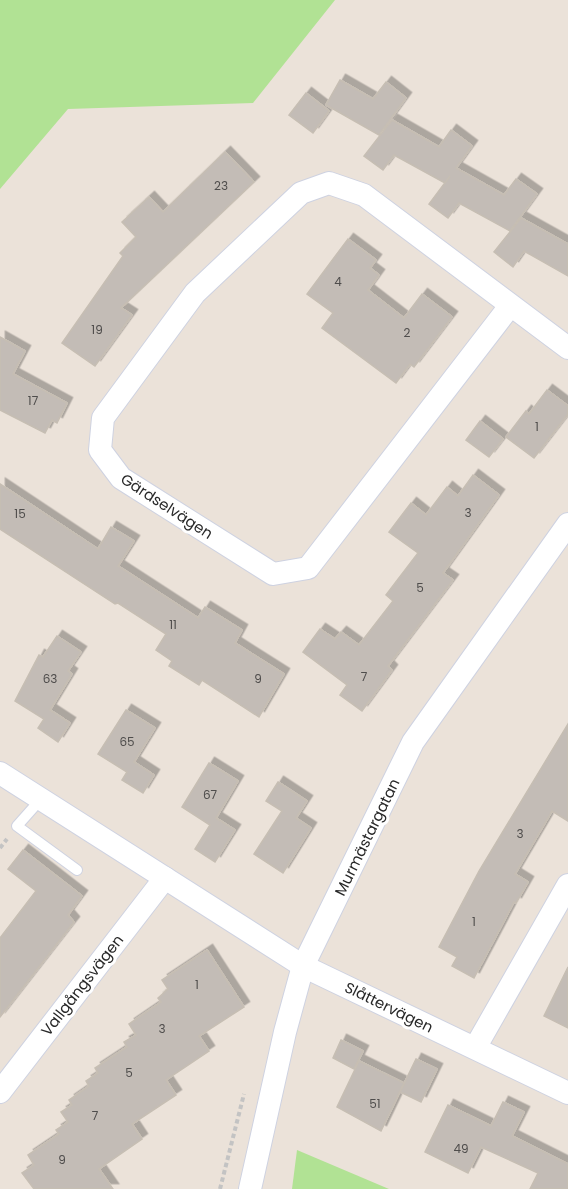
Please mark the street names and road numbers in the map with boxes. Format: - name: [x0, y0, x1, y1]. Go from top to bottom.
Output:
- street label: Gärdselvägen: [117, 468, 217, 544]
- street label: Murmästargatan: [329, 775, 405, 899]
- street label: Vallgångsvägen: [36, 930, 128, 1040]
- street label: Slåttervägen: [341, 977, 437, 1037]

